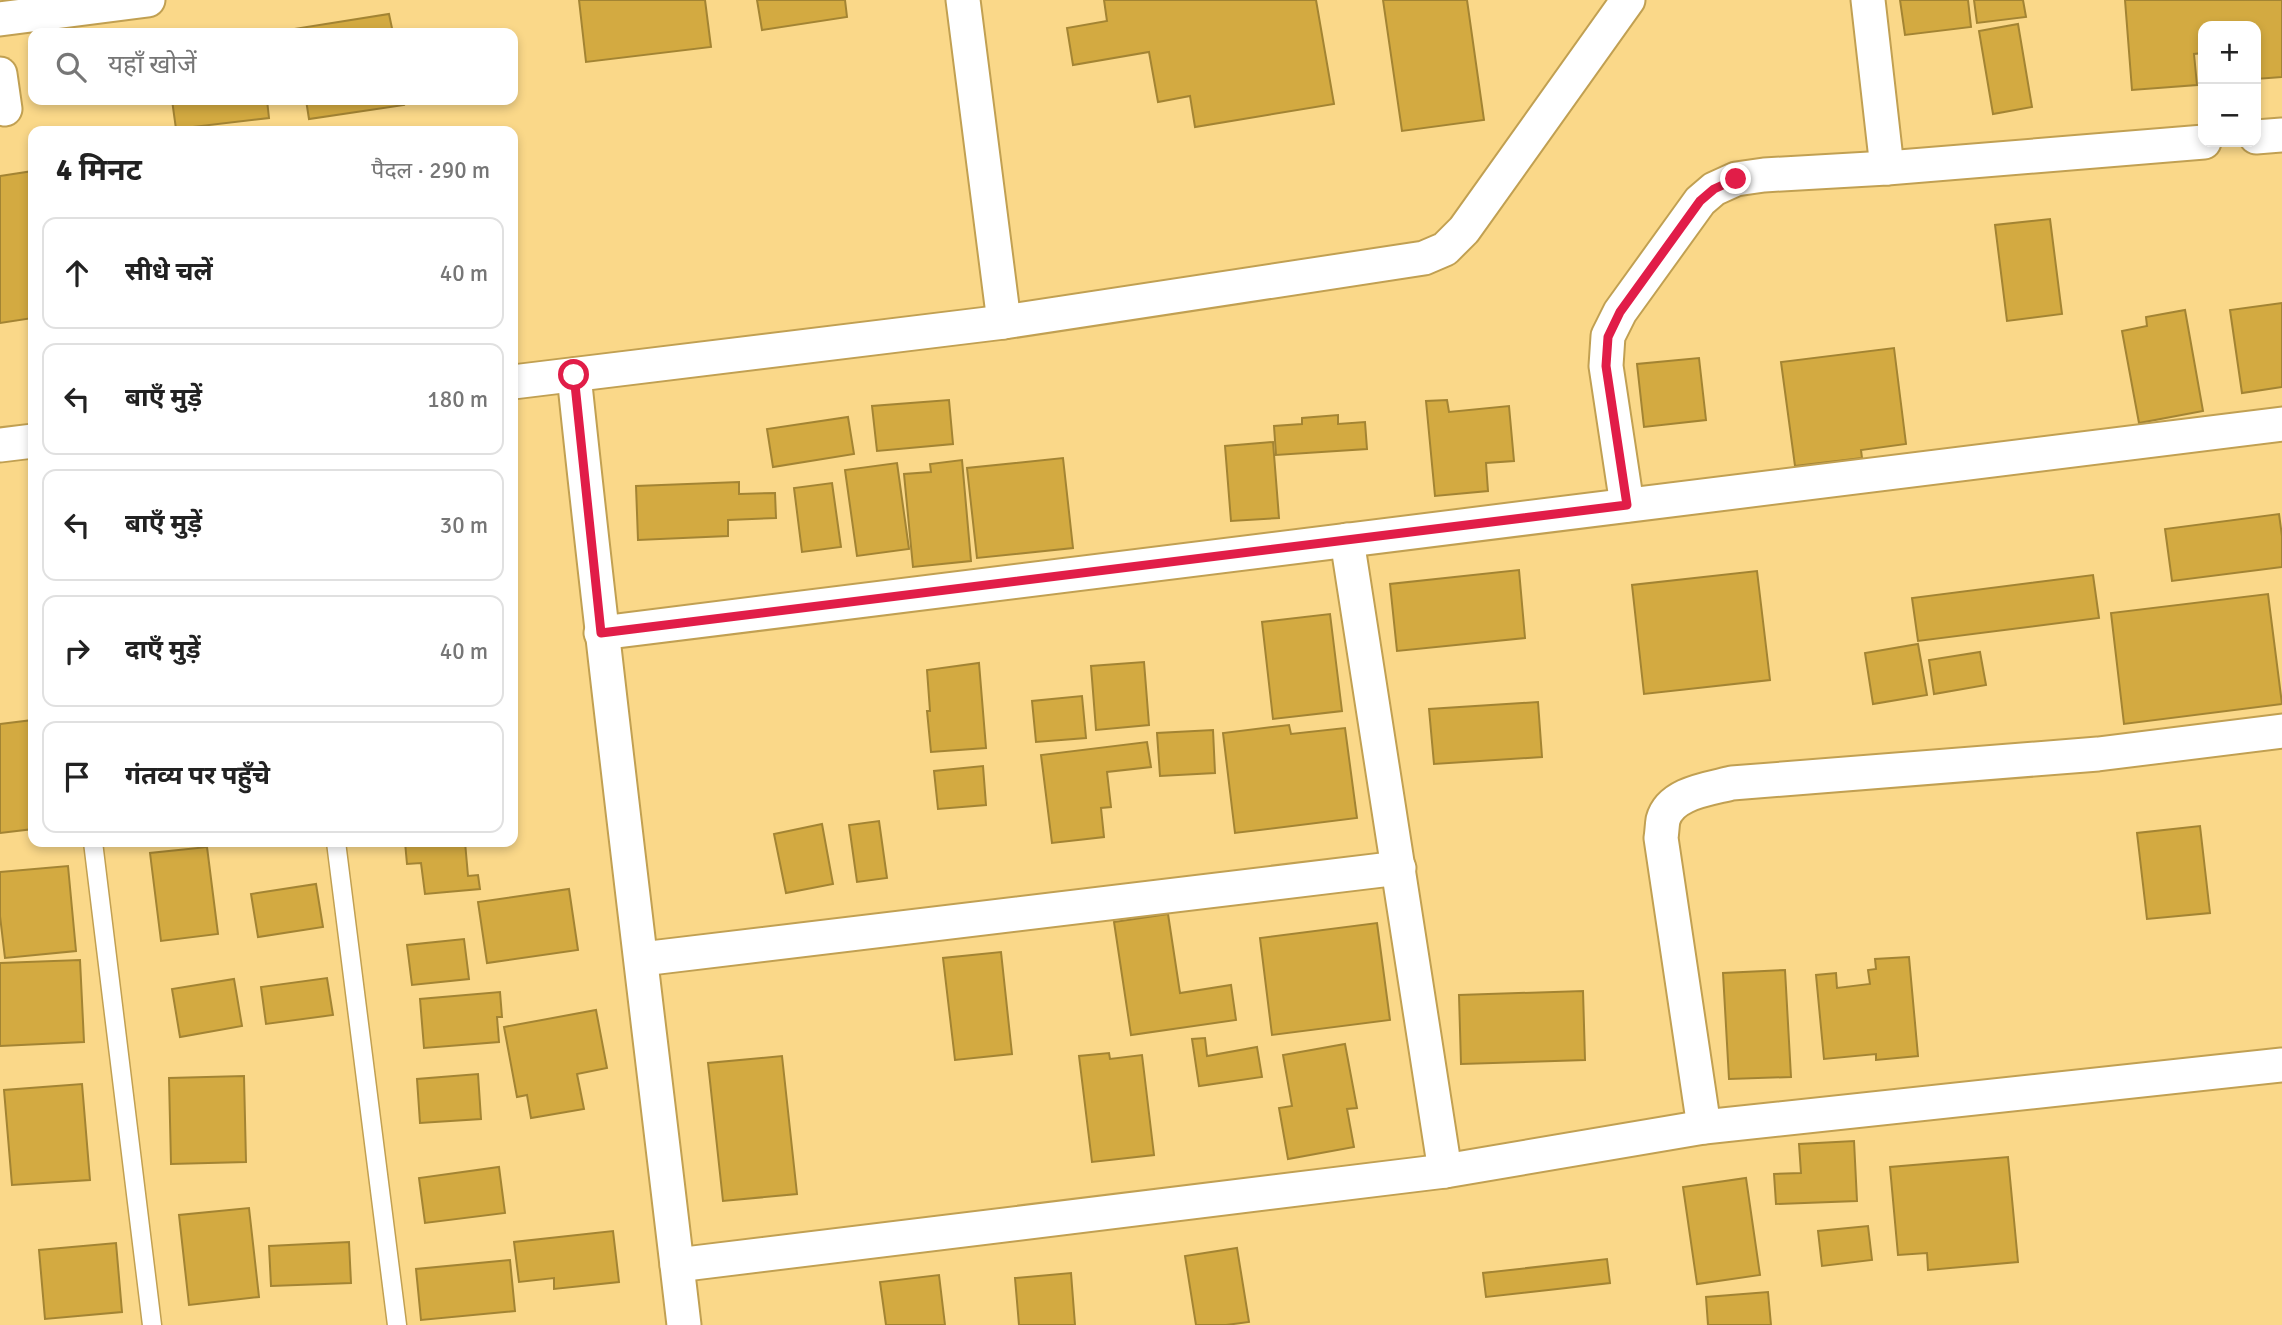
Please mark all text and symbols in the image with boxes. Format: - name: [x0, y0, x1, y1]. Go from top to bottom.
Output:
- map controls: [2198, 21, 2261, 147]
- button: +: [2198, 21, 2261, 84]
- search box: [28, 28, 518, 105]
- icon: search: [52, 48, 90, 86]
- text: यहाँ खोजें: [108, 49, 197, 81]
- button: −: [2198, 84, 2261, 147]
- text: 4 मिनट: [56, 152, 142, 189]
- text: पैदल · 290 m: [371, 156, 490, 185]
- route end: [1720, 163, 1751, 194]
- icon: ahead: [58, 254, 96, 292]
- text: सीधे चलें: [125, 256, 213, 288]
- text: 40 m: [440, 259, 488, 288]
- route start: [558, 359, 589, 390]
- icon: left: [58, 380, 96, 418]
- text: बाएँ मुड़ें: [125, 382, 202, 414]
- text: 180 m: [427, 385, 488, 414]
- icon: left: [58, 506, 96, 544]
- text: बाएँ मुड़ें: [125, 508, 202, 540]
- text: 30 m: [440, 511, 488, 540]
- icon: right: [58, 632, 96, 670]
- text: दाएँ मुड़ें: [125, 634, 201, 666]
- text: 40 m: [440, 637, 488, 666]
- icon: arrive: [58, 758, 96, 796]
- text: गंतव्य पर पहुँचे: [125, 760, 270, 792]

